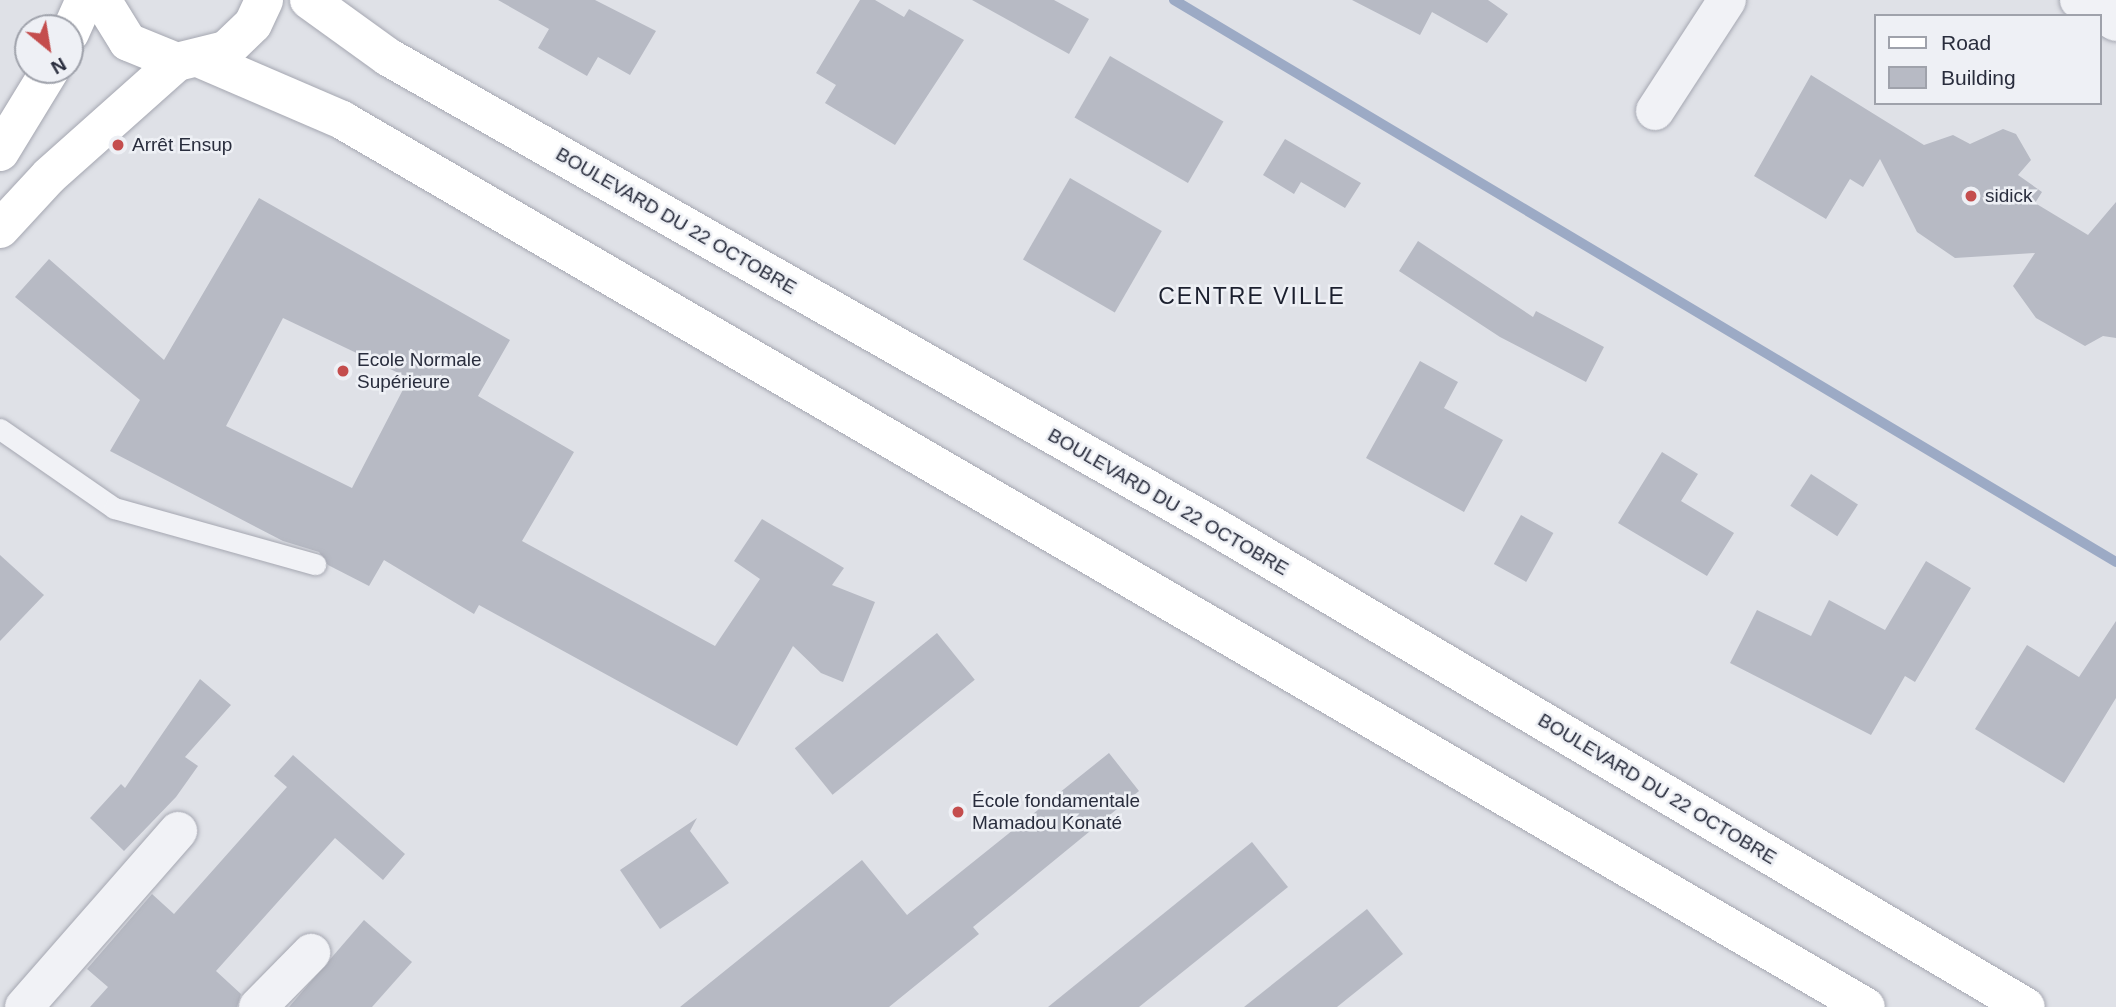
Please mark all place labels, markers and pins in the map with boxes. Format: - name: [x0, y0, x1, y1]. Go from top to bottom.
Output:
- place label: Arrêt Ensup: [132, 134, 232, 156]
- marker: Arrêt Ensup: [110, 137, 126, 153]
- place label: sidick: [1985, 185, 2033, 207]
- marker: sidick: [1963, 188, 1979, 204]
- place label: Ecole Normale Supérieure: [357, 349, 482, 393]
- marker: Ecole Normale Supérieure: [335, 363, 351, 379]
- place label: École fondamentale Mamadou Konaté: [972, 790, 1140, 834]
- marker: École fondamentale Mamadou Konaté: [950, 804, 966, 820]

